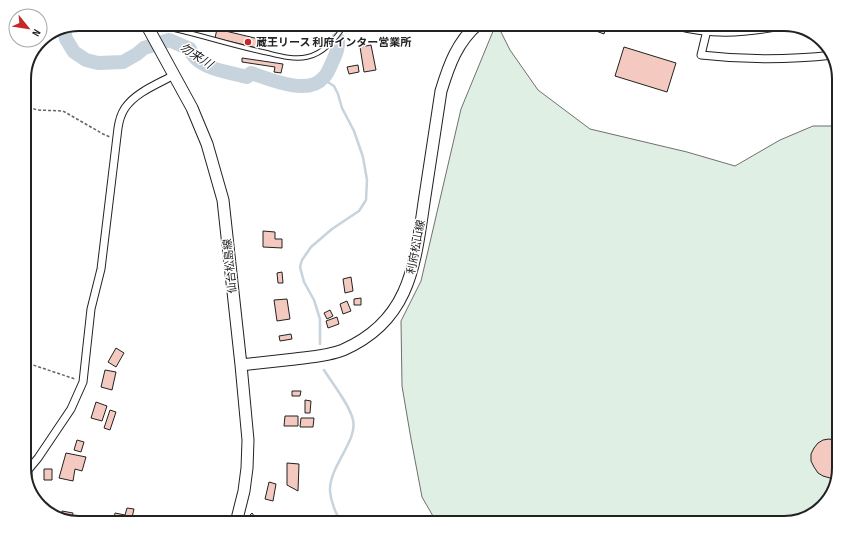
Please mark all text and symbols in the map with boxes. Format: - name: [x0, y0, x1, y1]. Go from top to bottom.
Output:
- north arrow: [8, 8, 48, 48]
- text: N: [29, 27, 43, 39]
- place label: 蔵王リース 利府インター営業所: [256, 36, 411, 49]
- marker: 蔵王リース 利府インター営業所: [243, 37, 253, 47]
- water label: 勿来川: [177, 40, 217, 73]
- street label: 利府松山線: [404, 219, 428, 275]
- street label: 仙台松島線: [221, 238, 239, 294]

